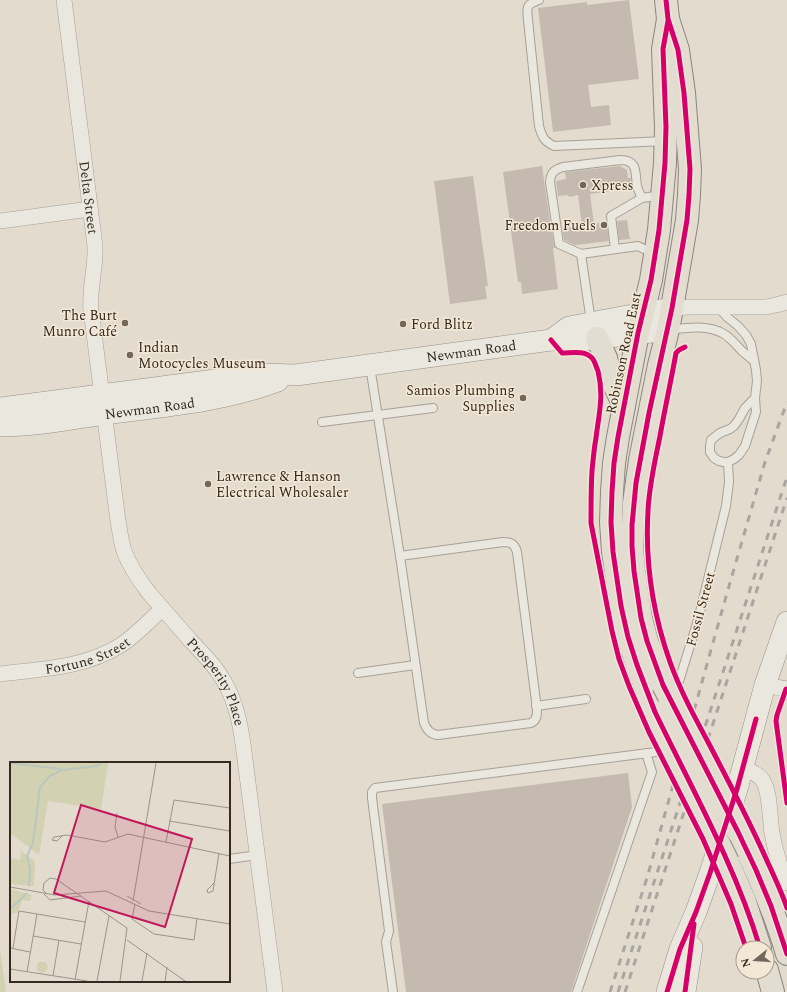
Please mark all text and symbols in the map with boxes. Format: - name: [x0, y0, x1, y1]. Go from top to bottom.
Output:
- street label: Delta Street: [73, 160, 103, 235]
- place label: Xpress: [591, 175, 634, 196]
- marker: Xpress: [578, 180, 588, 190]
- place label: Freedom Fuels: [505, 215, 596, 236]
- marker: Freedom Fuels: [599, 220, 609, 230]
- street label: Robinson Road East: [600, 290, 647, 416]
- place label: The Burt Munro Café: [43, 305, 117, 342]
- place label: Ford Blitz: [411, 314, 473, 335]
- marker: The Burt Munro Café: [120, 318, 130, 328]
- marker: Ford Blitz: [398, 319, 408, 329]
- street label: Newman Road: [425, 335, 518, 368]
- place label: Indian Motocycles Museum: [138, 337, 266, 374]
- marker: Indian Motocycles Museum: [125, 350, 135, 360]
- place label: Samios Plumbing Supplies: [406, 380, 515, 417]
- street label: Newman Road: [104, 392, 197, 425]
- marker: Samios Plumbing Supplies: [518, 393, 528, 403]
- place label: Lawrence & Hanson Electrical Wholesaler: [216, 466, 349, 503]
- marker: Lawrence & Hanson Electrical Wholesaler: [203, 479, 213, 489]
- street label: Fossil Street: [680, 569, 721, 649]
- street label: Fortune Street: [44, 632, 135, 680]
- street label: Prosperity Place: [182, 633, 250, 728]
- inset map: [10, 762, 230, 982]
- north arrow: [735, 940, 775, 980]
- text: N: [736, 956, 755, 970]

